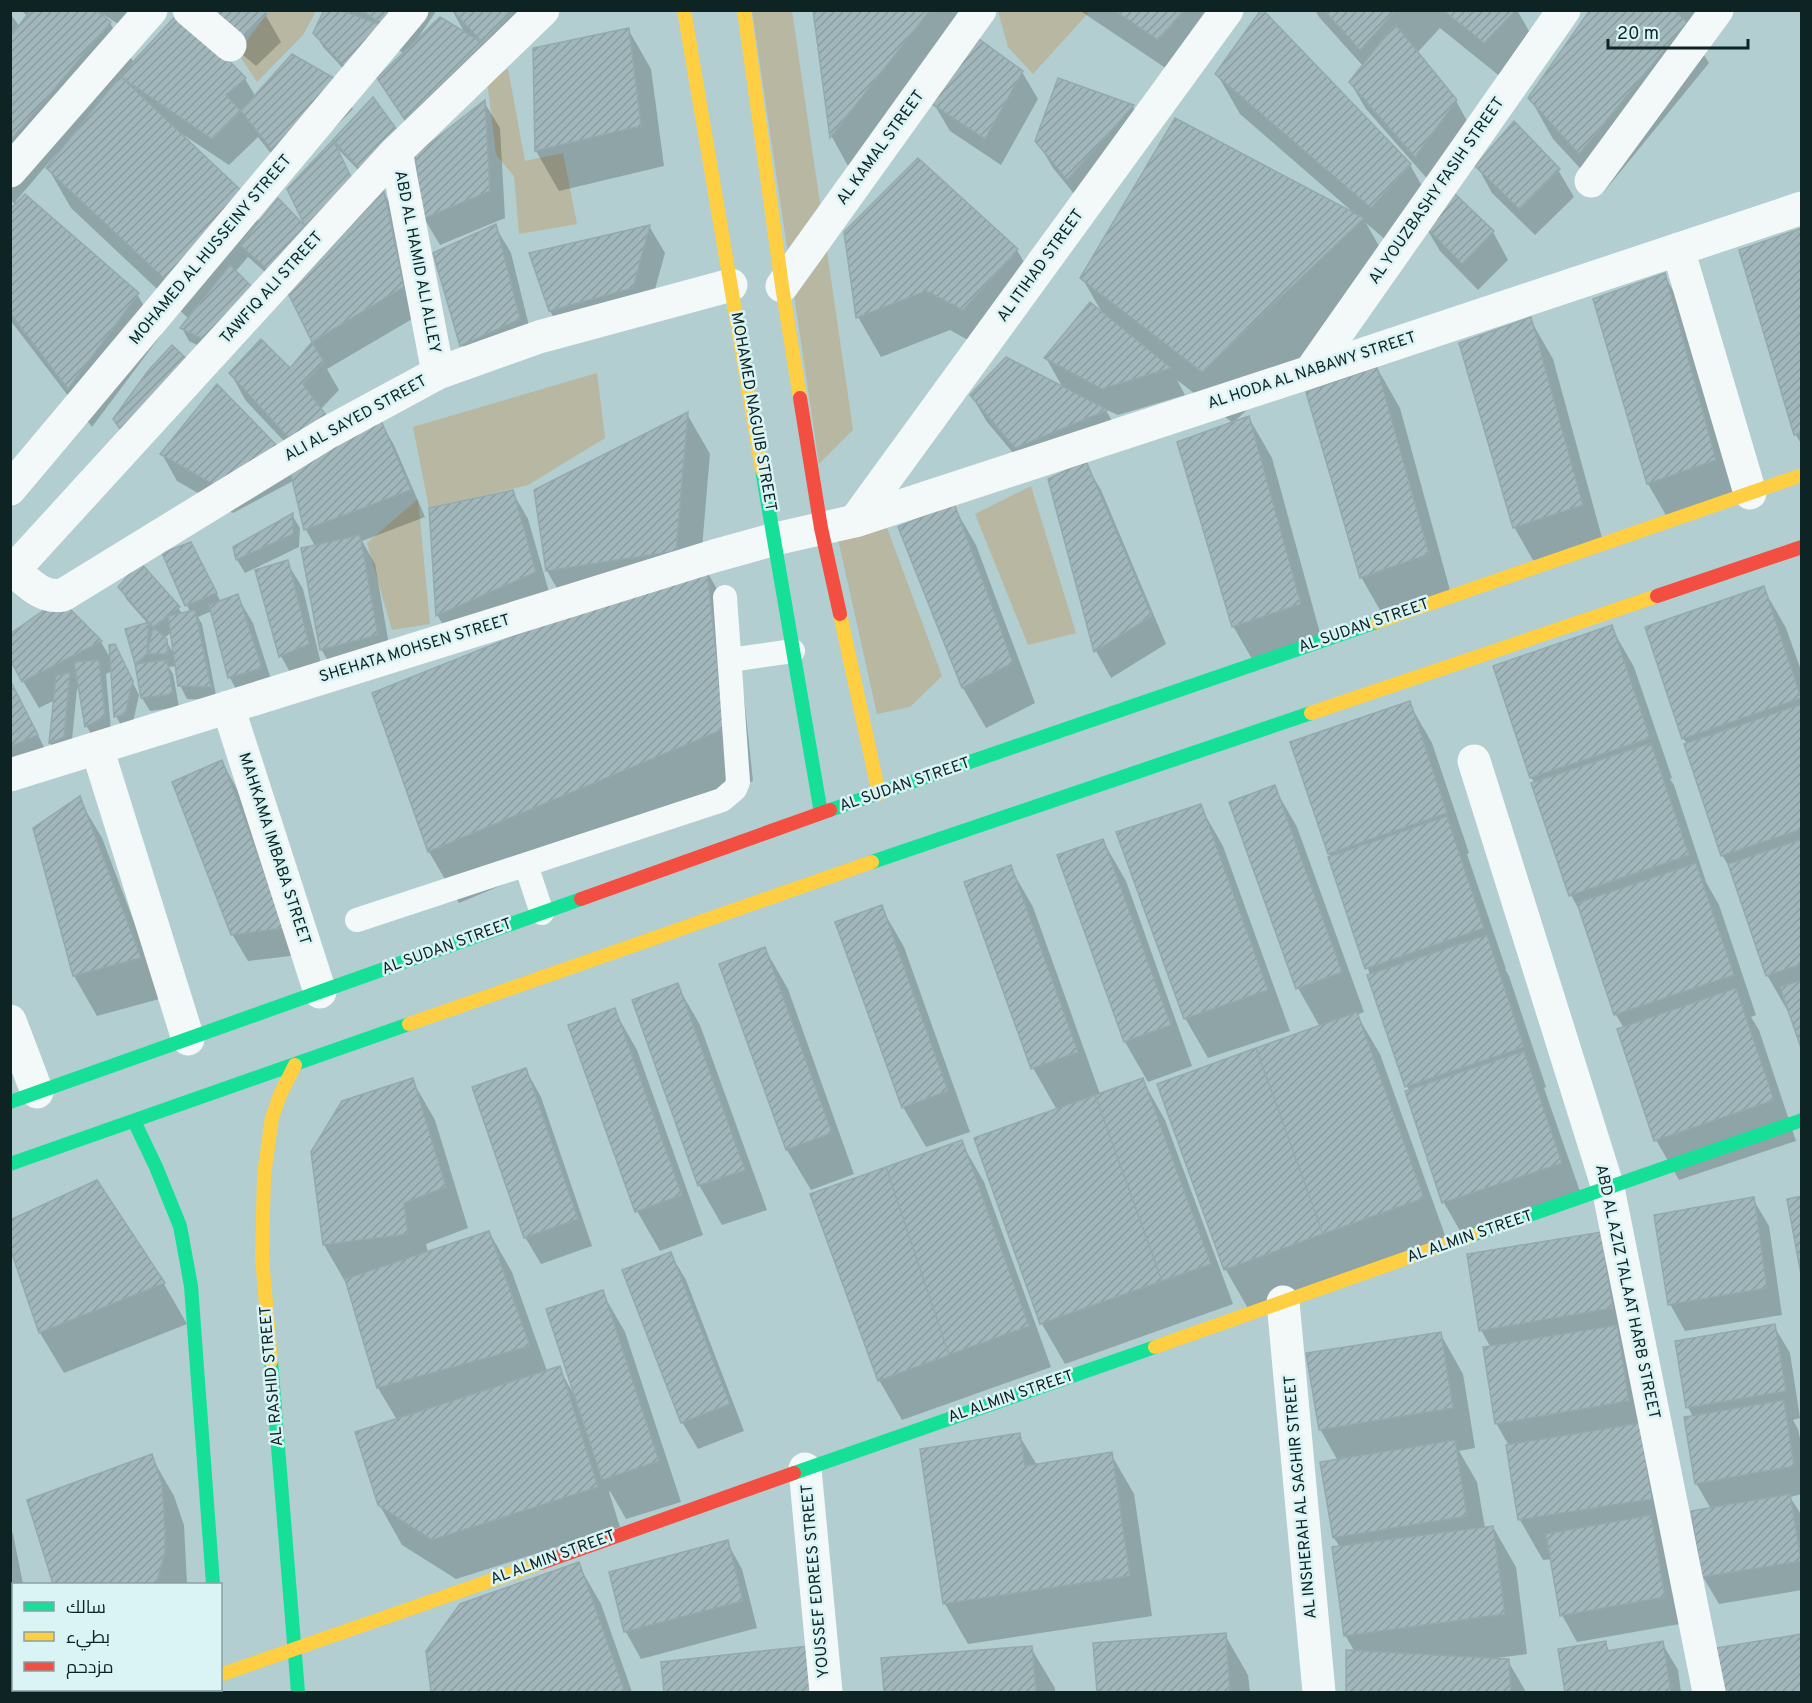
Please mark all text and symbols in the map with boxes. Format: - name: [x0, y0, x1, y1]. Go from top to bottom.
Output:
- scale bar: [1608, 12, 1748, 50]
- text: 20 m: [1617, 23, 1659, 46]
- street label: AL KAMAL STREET: [833, 87, 929, 209]
- street label: AL YOUZBASHY FASIH STREET: [1365, 94, 1509, 288]
- street label: MOHAMED AL HUSSEINY STREET: [125, 151, 297, 349]
- street label: ABD AL HAMID ALI ALLEY: [389, 169, 445, 355]
- street label: AL ITIHAD STREET: [993, 206, 1089, 326]
- street label: TAWFIQ ALI STREET: [216, 228, 328, 348]
- street label: MOHAMED NAGUIB STREET: [726, 311, 780, 513]
- street label: AL HODA AL NABAWY STREET: [1205, 328, 1419, 414]
- street label: ALI AL SAYED STREET: [281, 371, 431, 467]
- street label: AL SUDAN STREET: [1296, 594, 1432, 658]
- street label: SHEHATA MOHSEN STREET: [317, 610, 513, 688]
- street label: MAHKAMA IMBABA STREET: [233, 750, 315, 948]
- street label: AL SUDAN STREET: [837, 753, 973, 817]
- street label: AL SUDAN STREET: [379, 914, 515, 980]
- street label: ABD AL AZIZ TALAAT HARB STREET: [1590, 1163, 1664, 1421]
- street label: AL ALMIN STREET: [1404, 1206, 1536, 1268]
- street label: AL RASHID STREET: [256, 1305, 288, 1447]
- street label: AL ALMIN STREET: [945, 1366, 1077, 1428]
- street label: AL INSHERAH AL SAGHIR STREET: [1280, 1374, 1322, 1620]
- street label: YOUSSEF EDREES STREET: [798, 1483, 834, 1679]
- street label: AL ALMIN STREET: [488, 1526, 618, 1590]
- legend: [12, 1583, 222, 1691]
- text: سالك: [66, 1597, 106, 1620]
- text: بطيء: [66, 1627, 110, 1651]
- text: مزدحم: [66, 1657, 114, 1680]

